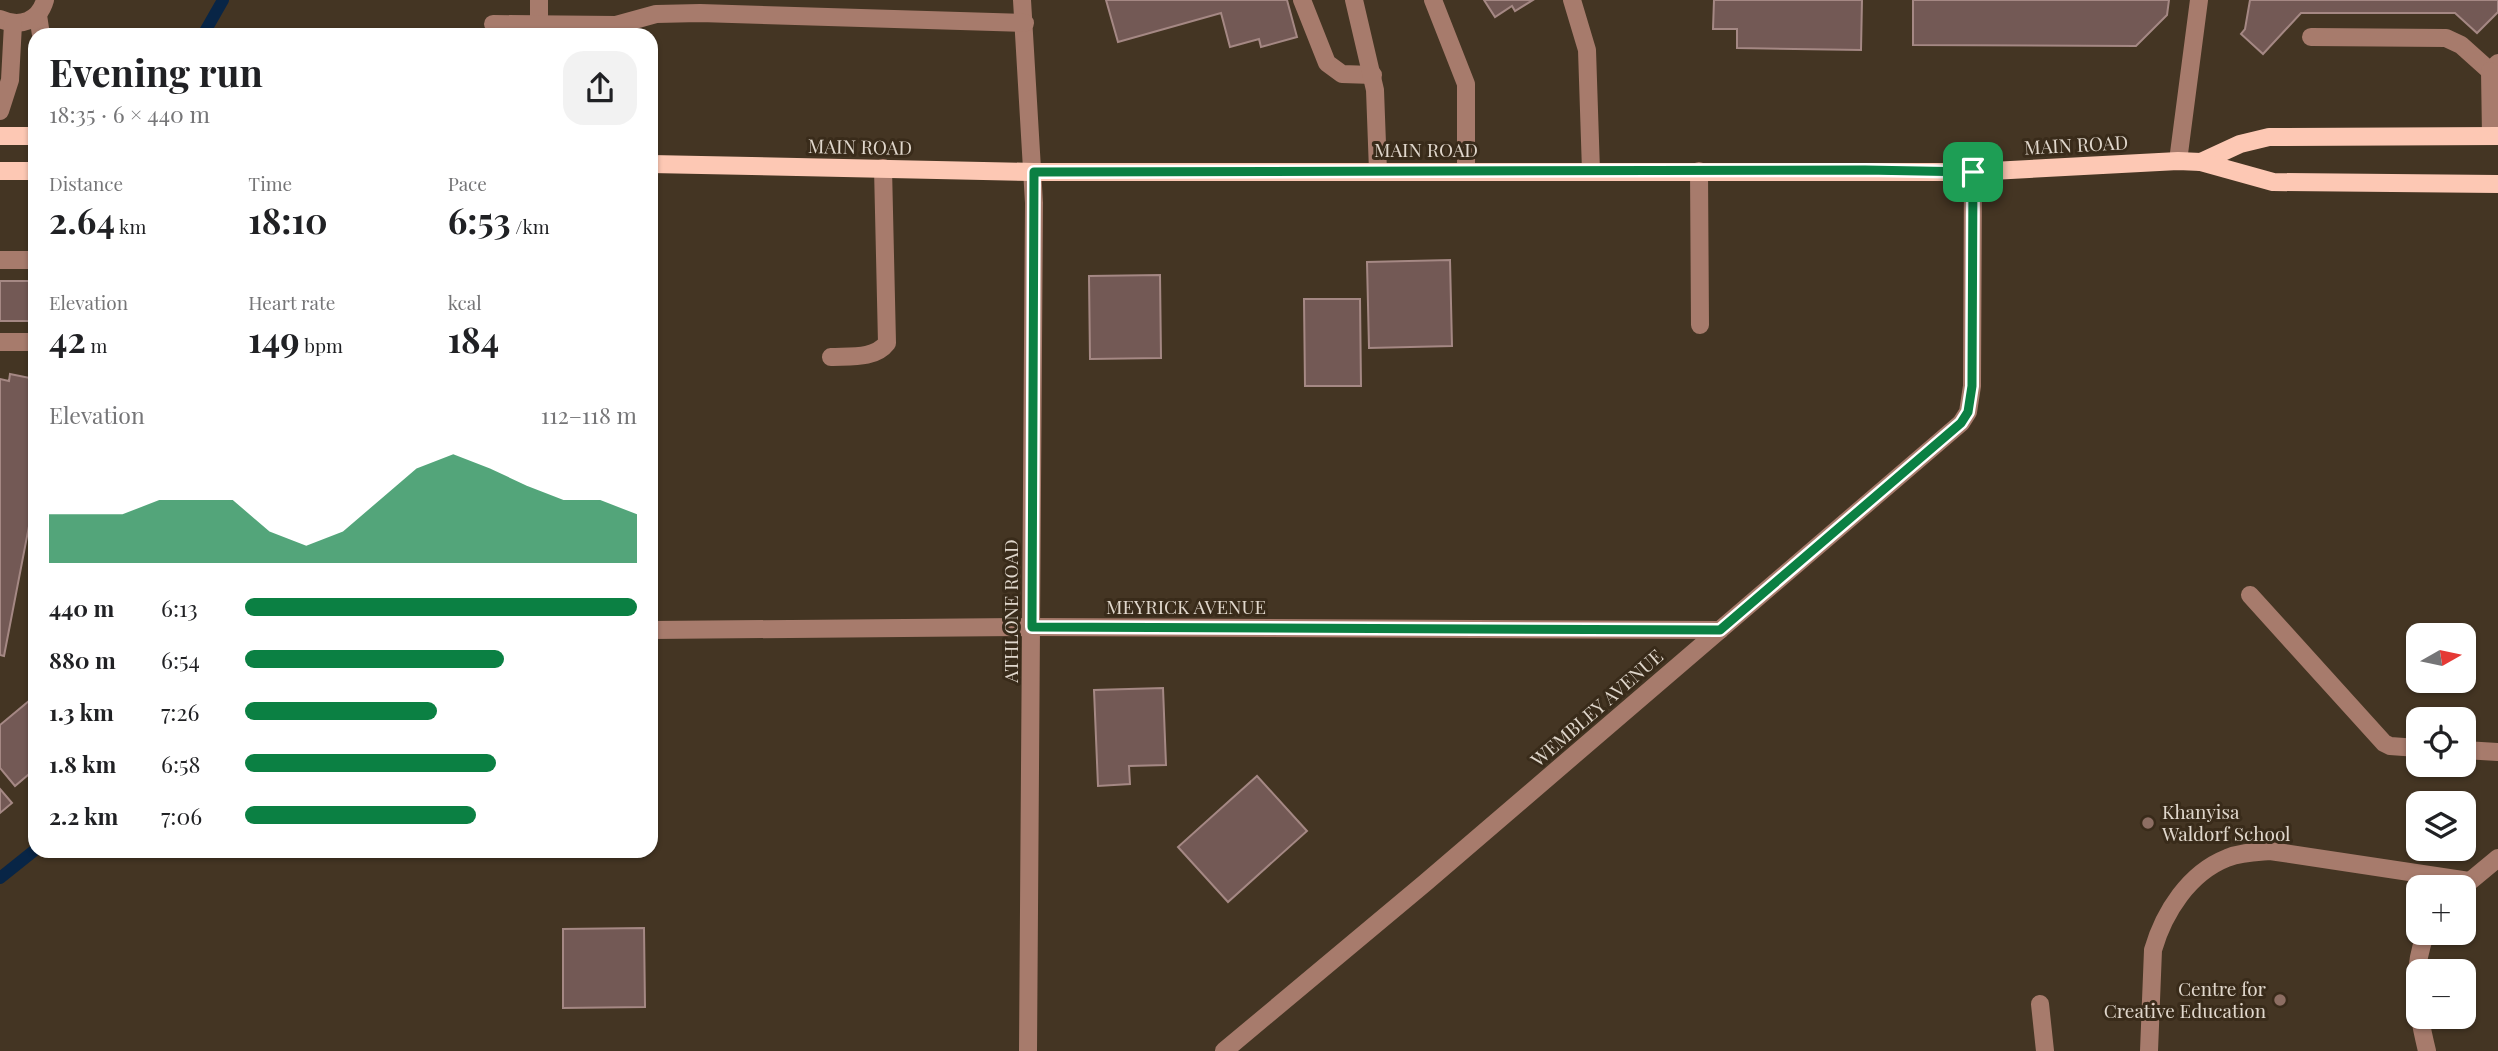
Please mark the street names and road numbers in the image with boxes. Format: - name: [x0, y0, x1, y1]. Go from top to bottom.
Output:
- street label: MAIN ROAD: [2023, 128, 2129, 160]
- street label: MAIN ROAD: [808, 132, 912, 160]
- street label: MAIN ROAD: [1374, 136, 1478, 162]
- street label: ATHLONE ROAD: [997, 539, 1023, 684]
- street label: MEYRICK AVENUE: [1106, 593, 1266, 619]
- street label: WEMBLEY AVENUE: [1524, 643, 1668, 772]

